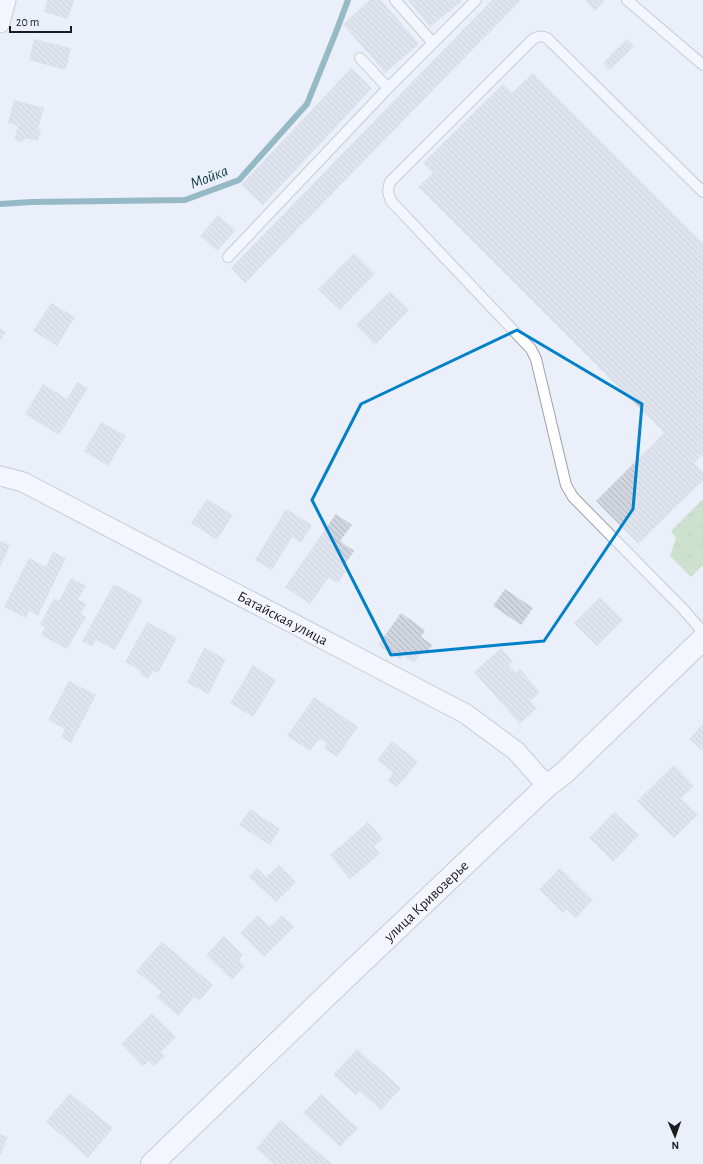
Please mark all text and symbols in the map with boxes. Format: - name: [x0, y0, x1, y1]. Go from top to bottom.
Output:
- scale bar: [10, 8, 71, 34]
- text: 20 m: [16, 16, 39, 28]
- water label: Мойка: [188, 162, 230, 191]
- street label: Батайская улица: [235, 588, 331, 648]
- street label: улица Кривозерье: [380, 857, 471, 945]
- north arrow: [655, 1116, 695, 1156]
- text: N: [671, 1140, 679, 1151]

